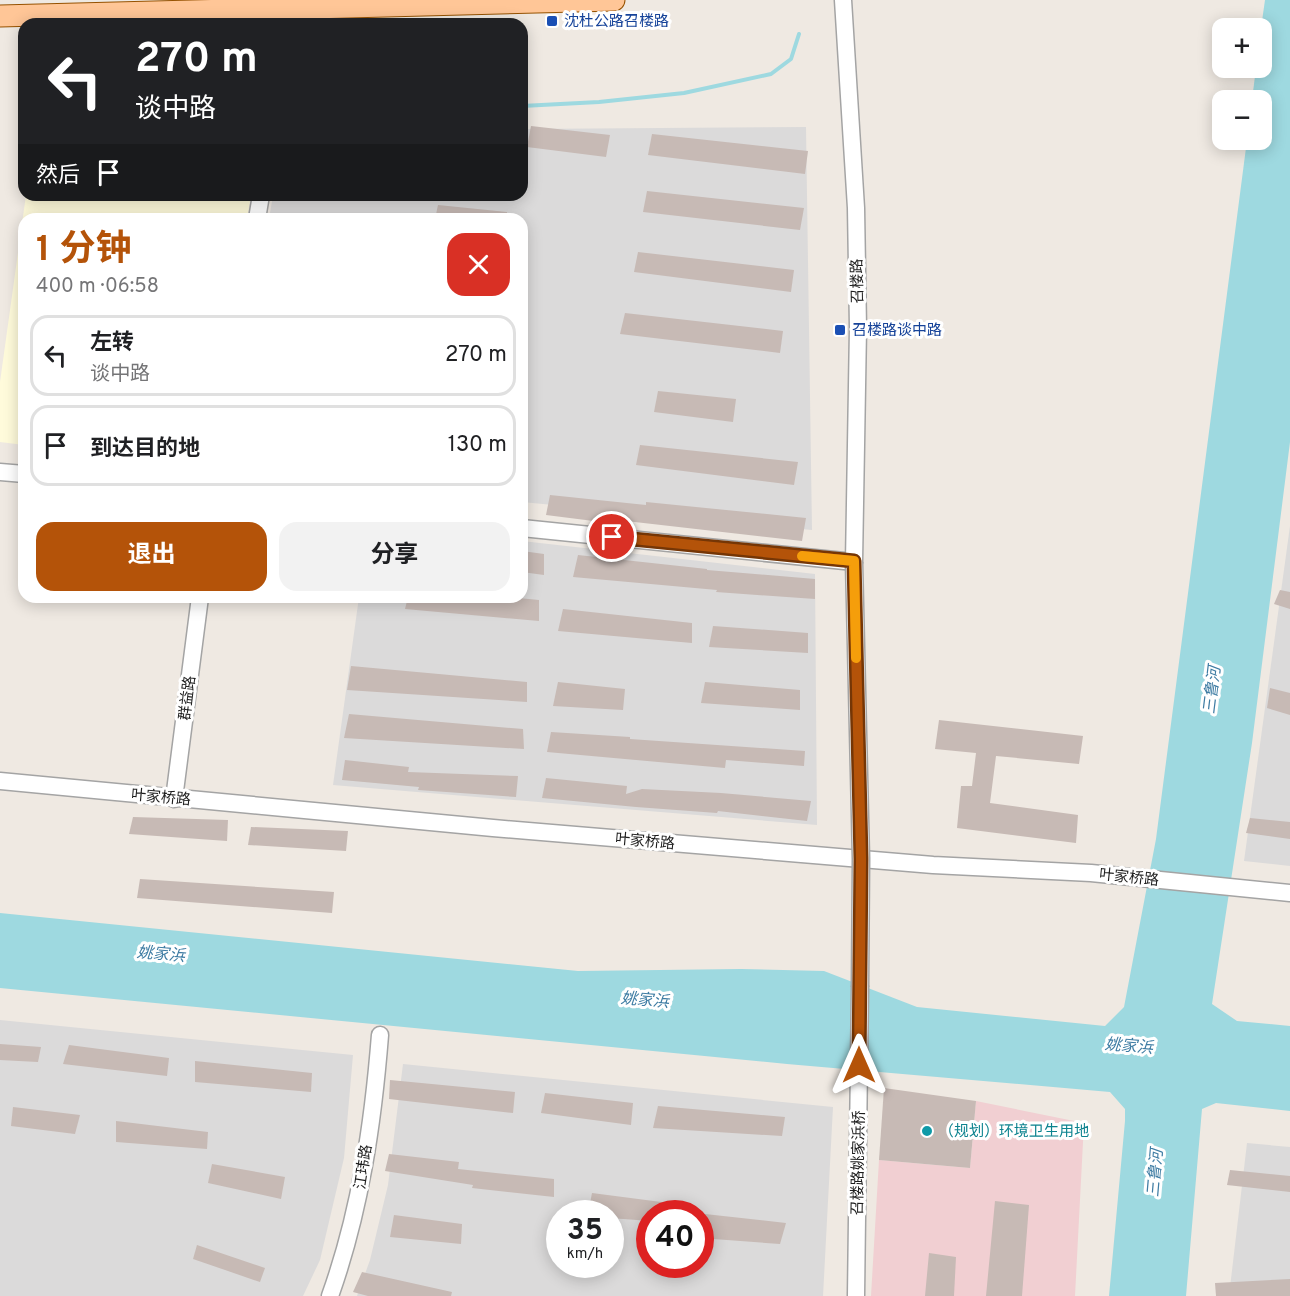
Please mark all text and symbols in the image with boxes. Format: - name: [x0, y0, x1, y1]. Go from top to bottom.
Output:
- place label: 沈杜公路召楼路: [564, 13, 669, 32]
- marker: 沈杜公路召楼路: [545, 14, 559, 28]
- map controls: [1212, 18, 1272, 150]
- button: +: [1212, 18, 1272, 78]
- text: 270 m: [135, 34, 258, 87]
- icon: left: [36, 42, 114, 120]
- button: −: [1212, 90, 1272, 150]
- text: 谈中路: [135, 93, 216, 127]
- icon: arrive: [92, 156, 125, 189]
- text: 然后: [36, 163, 80, 190]
- text: 1 分钟: [36, 228, 131, 274]
- button: close: [447, 233, 510, 296]
- street label: 召楼路: [849, 258, 868, 304]
- text: 400 m · 06:58: [36, 274, 159, 300]
- place label: 召楼路谈中路: [852, 322, 942, 341]
- marker: 召楼路谈中路: [833, 323, 847, 337]
- text: 左转: [90, 330, 134, 357]
- icon: left: [39, 339, 72, 372]
- text: 270 m: [445, 342, 507, 369]
- text: 谈中路: [90, 362, 150, 388]
- icon: arrive: [39, 429, 72, 462]
- text: 130 m: [448, 432, 507, 459]
- text: 到达目的地: [90, 436, 200, 463]
- pin: [586, 511, 637, 562]
- icon: arrive: [595, 520, 628, 553]
- button: 退出: [36, 522, 267, 591]
- button: 分享: [279, 522, 510, 591]
- water label: 三鲁河: [1200, 662, 1226, 715]
- street label: 群益路: [176, 675, 201, 722]
- street label: 叶家桥路: [130, 786, 192, 811]
- street label: 叶家桥路: [614, 830, 676, 855]
- street label: 叶家桥路: [1098, 866, 1160, 891]
- water label: 姚家浜: [136, 943, 188, 967]
- water label: 姚家浜: [620, 989, 672, 1013]
- position arrow: [827, 1033, 891, 1097]
- water label: 姚家浜: [1104, 1035, 1156, 1059]
- street label: 召楼路姚家浜桥: [848, 1110, 870, 1216]
- place label: （规划）环境卫生用地: [939, 1122, 1089, 1142]
- marker: （规划）环境卫生用地: [920, 1124, 934, 1138]
- street label: 江玮路: [352, 1144, 377, 1191]
- water label: 三鲁河: [1144, 1145, 1168, 1198]
- speed limit sign: 40: [636, 1200, 714, 1278]
- text: 35: [567, 1213, 603, 1250]
- text: km/h: [567, 1245, 603, 1264]

